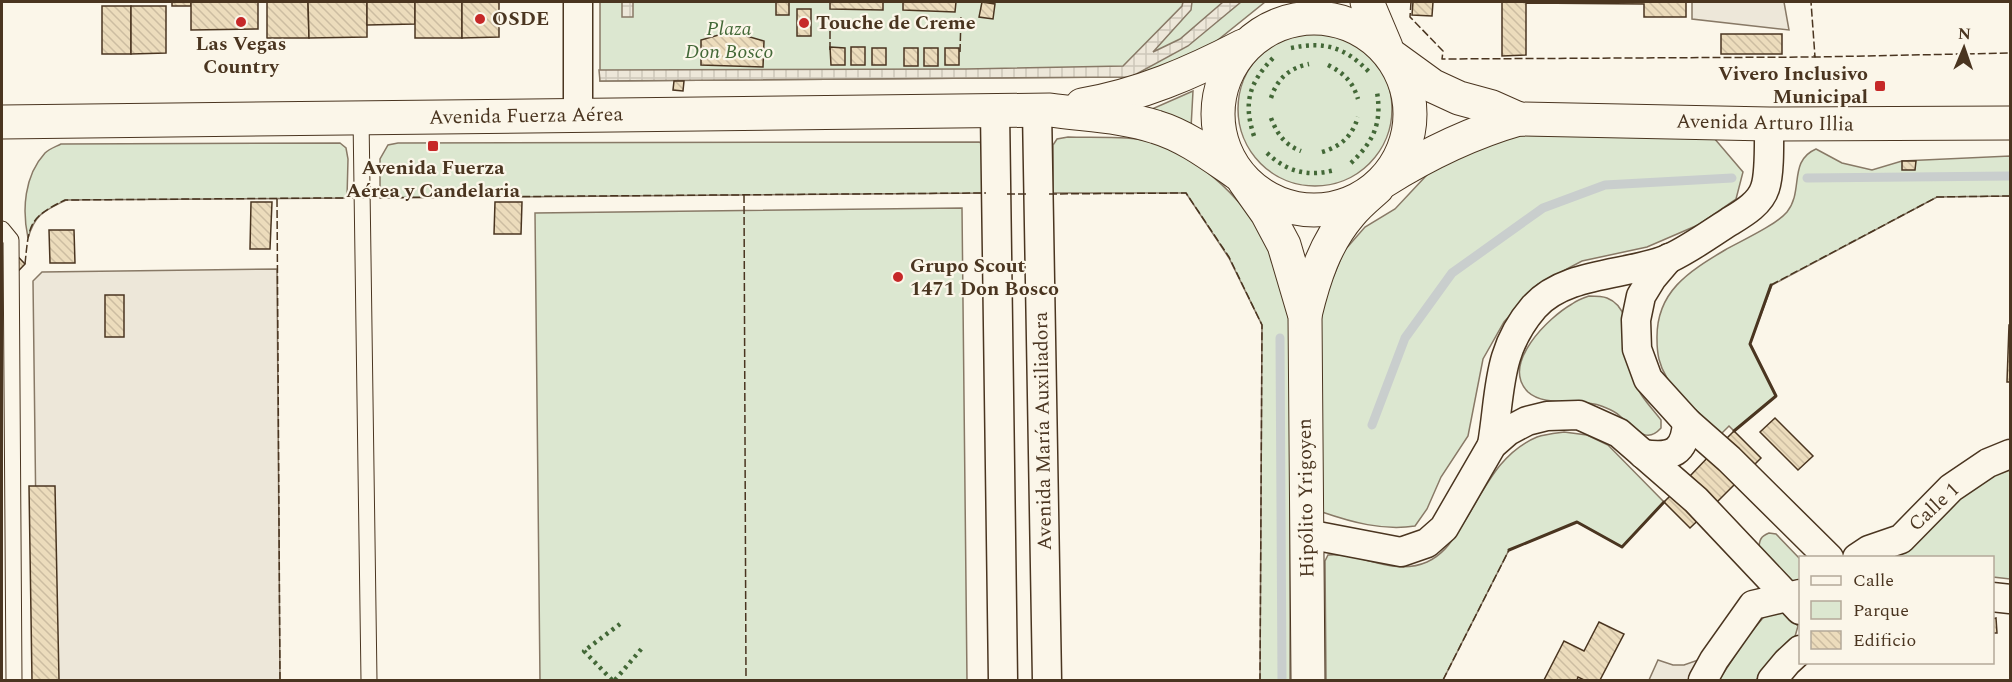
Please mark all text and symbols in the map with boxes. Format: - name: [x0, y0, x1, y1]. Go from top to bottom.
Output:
- place label: OSDE: [492, 4, 549, 34]
- place label: Touche de Creme: [816, 8, 976, 38]
- marker: OSDE: [473, 12, 487, 26]
- park label: Plaza Don Bosco: [685, 14, 773, 67]
- marker: Las Vegas Country: [234, 15, 248, 29]
- marker: Touche de Creme: [797, 16, 811, 30]
- north arrow: [1934, 18, 1994, 78]
- text: N: [1958, 22, 1971, 46]
- place label: Las Vegas Country: [196, 29, 286, 82]
- place label: Vivero Inclusivo Municipal: [1718, 59, 1868, 112]
- marker: Vivero Inclusivo Municipal: [1873, 79, 1887, 93]
- street label: Avenida Fuerza Aérea: [429, 99, 624, 133]
- street label: Avenida Arturo Illia: [1676, 106, 1854, 140]
- marker: Avenida Fuerza Aérea y Candelaria: [426, 139, 440, 153]
- place label: Avenida Fuerza Aérea y Candelaria: [346, 153, 521, 206]
- place label: Grupo Scout 1471 Don Bosco: [910, 251, 1059, 304]
- marker: Grupo Scout 1471 Don Bosco: [891, 270, 905, 284]
- street label: Avenida María Auxiliadora: [1026, 311, 1060, 551]
- street label: Hipólito Yrigoyen: [1290, 418, 1322, 578]
- street label: Calle 1: [1902, 475, 1966, 539]
- legend: [1799, 556, 1994, 664]
- text: Calle: [1853, 567, 1894, 594]
- text: Parque: [1853, 597, 1909, 624]
- text: Edificio: [1853, 627, 1916, 654]

